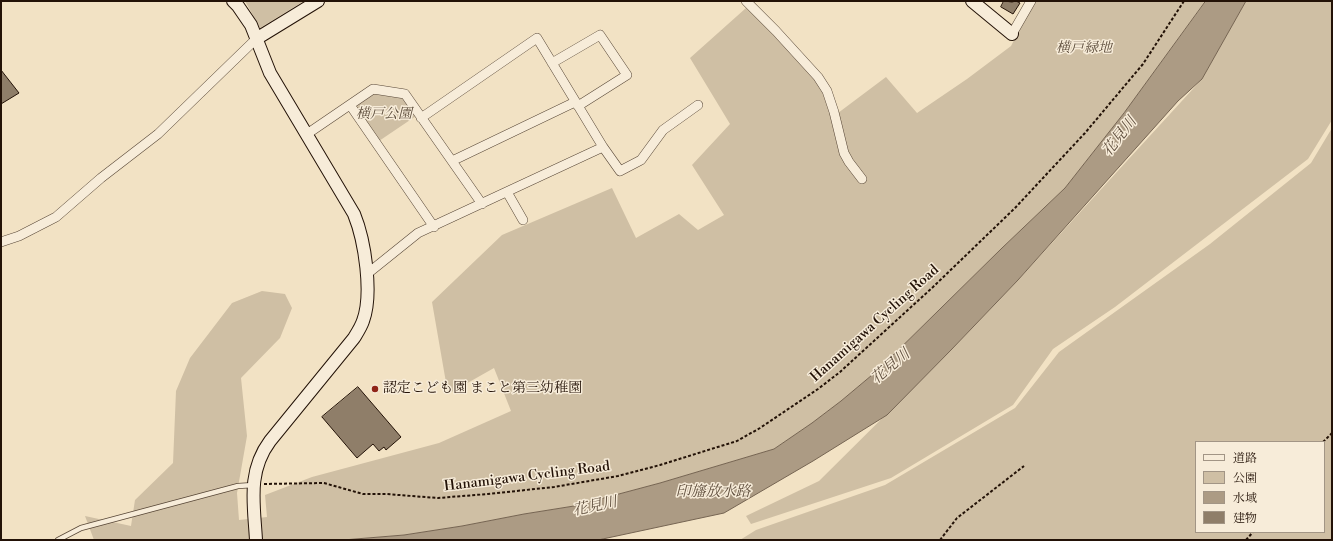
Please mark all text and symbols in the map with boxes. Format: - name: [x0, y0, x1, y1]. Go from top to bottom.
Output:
- park label: 横戸緑地: [1056, 41, 1112, 57]
- park label: 横戸公園: [356, 107, 412, 123]
- water label: 花見川: [1099, 114, 1141, 160]
- street label: Hanamigawa Cycling Road: [807, 262, 943, 386]
- water label: 花見川: [868, 346, 914, 388]
- place label: 認定こども園 まこと第三幼稚園: [383, 381, 582, 397]
- marker: 認定こども園 まこと第三幼稚園: [370, 384, 380, 394]
- legend: [1195, 441, 1325, 533]
- text: 道路: [1233, 451, 1257, 466]
- street label: Hanamigawa Cycling Road: [443, 458, 611, 496]
- text: 公園: [1233, 471, 1257, 486]
- water label: 印旛放水路: [676, 483, 750, 501]
- text: 水域: [1233, 491, 1257, 506]
- water label: 花見川: [571, 494, 619, 520]
- text: 建物: [1233, 511, 1257, 526]

